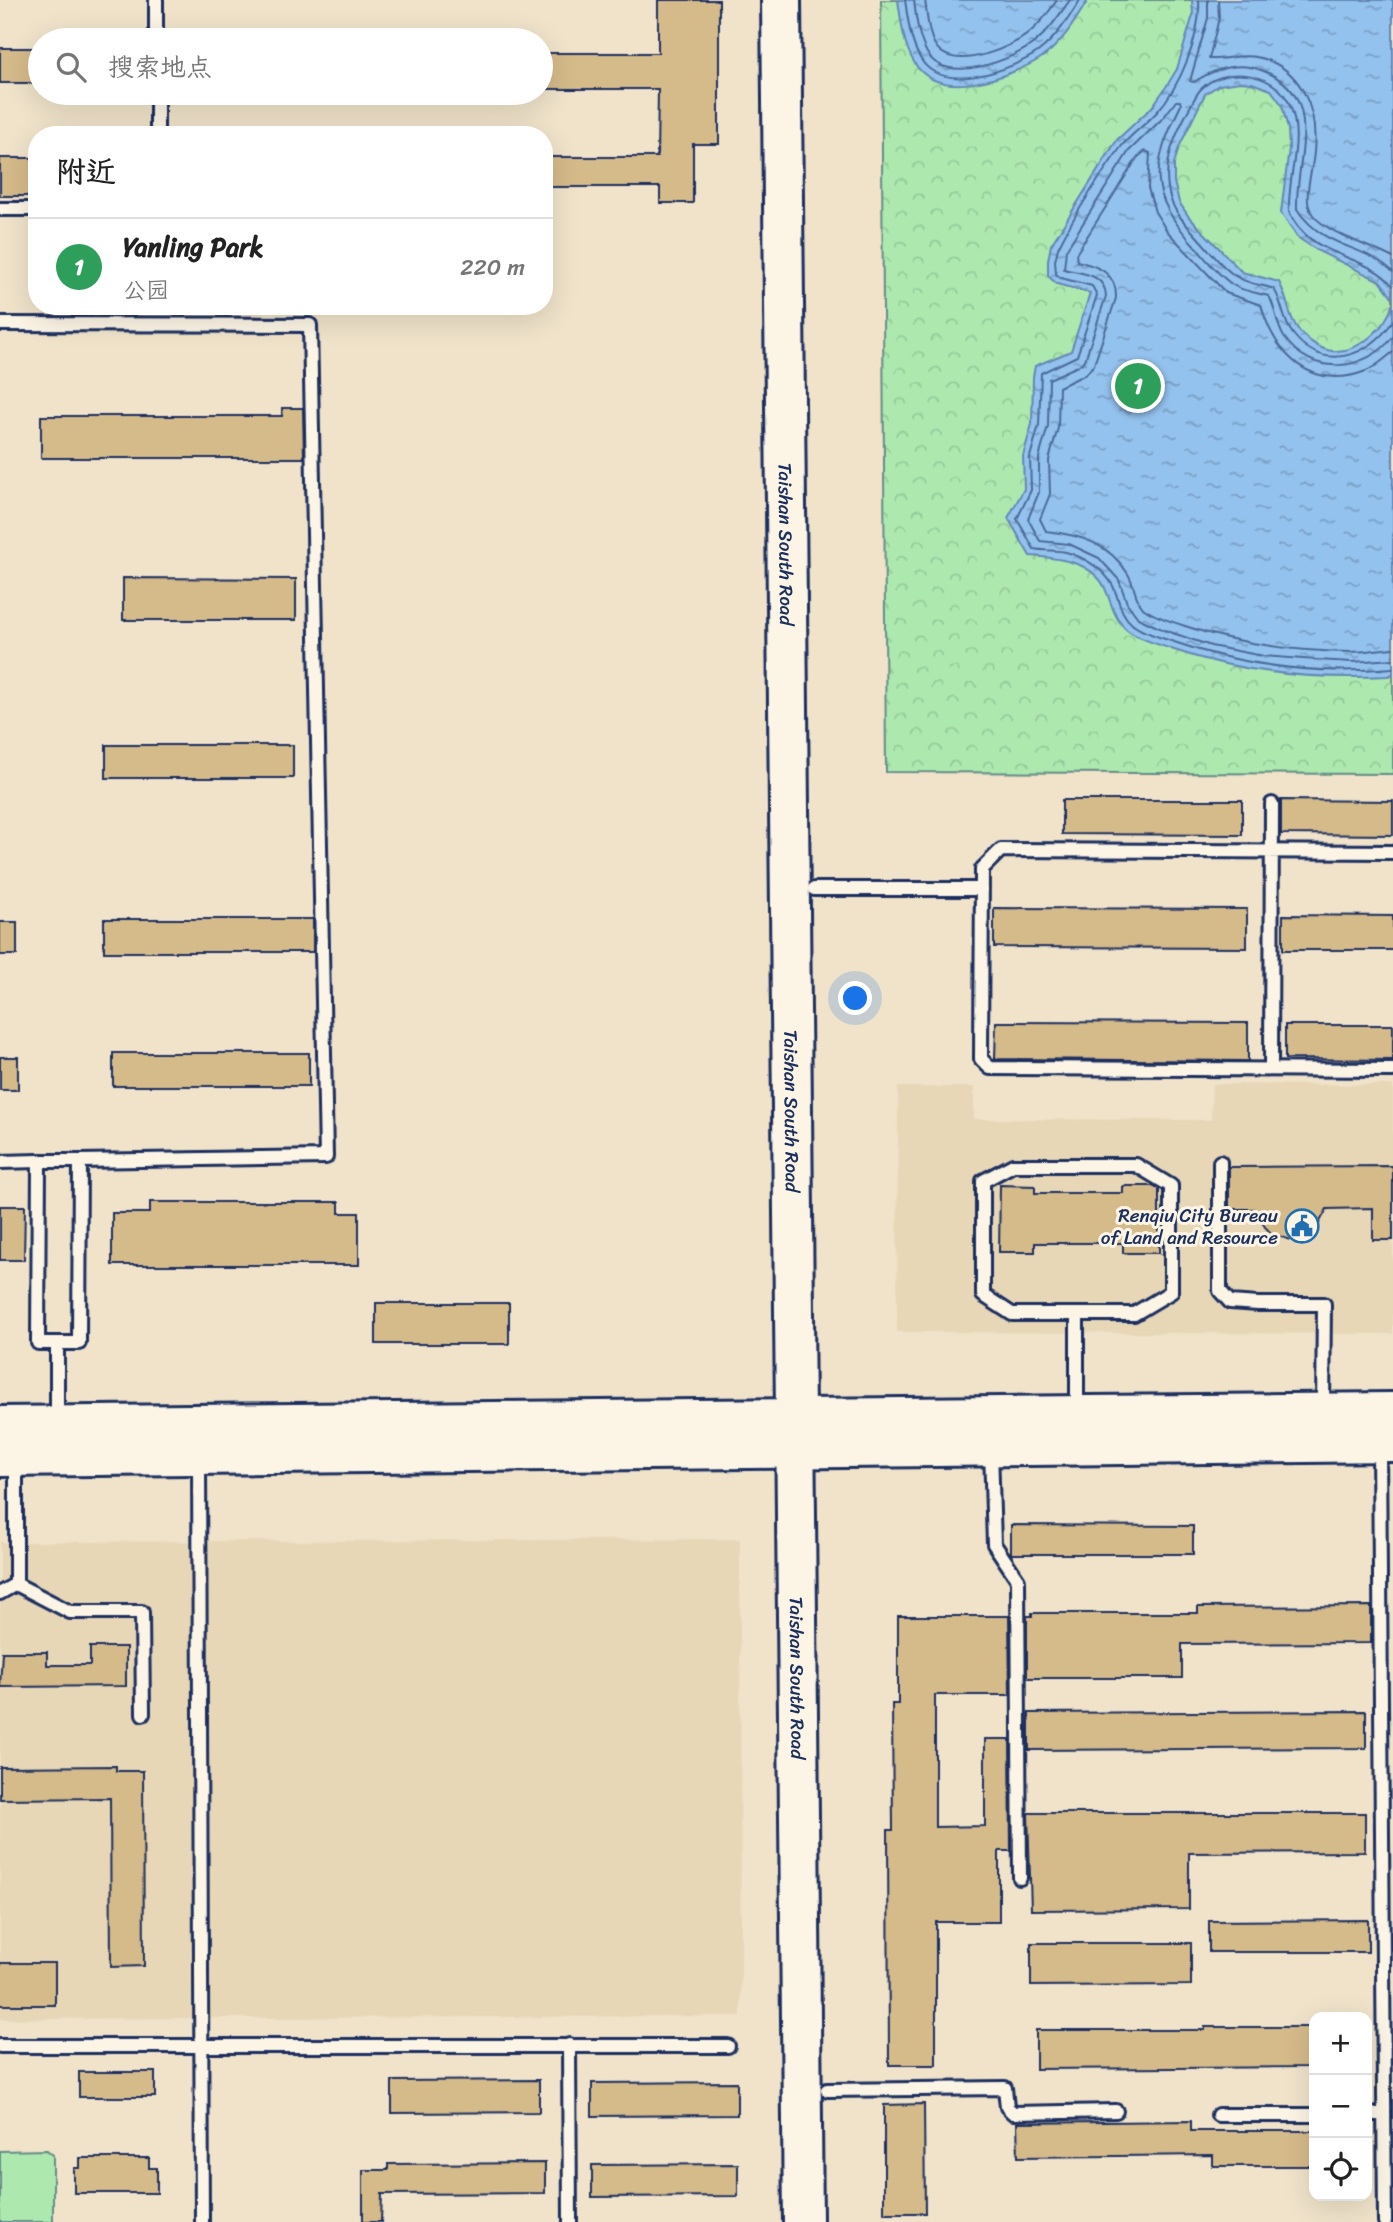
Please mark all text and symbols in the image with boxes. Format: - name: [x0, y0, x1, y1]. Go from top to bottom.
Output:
- search box: [28, 28, 553, 105]
- text: 搜索地点: [108, 44, 212, 90]
- icon: search: [52, 48, 90, 86]
- text: 附近: [56, 145, 116, 199]
- text: Yanling Park: [123, 224, 264, 270]
- text: 1: [74, 247, 84, 288]
- text: 220 m: [460, 247, 525, 288]
- text: 公园: [123, 270, 169, 311]
- pin: 1: [1115, 360, 1161, 412]
- street label: Taishan South Road: [769, 462, 803, 627]
- your location: [838, 981, 872, 1015]
- street label: Taishan South Road: [774, 1029, 809, 1194]
- place label: Renqiu City Bureau of Land and Resource: [1101, 1199, 1278, 1254]
- public building icon: Renqiu City Bureau of Land and Resource: [1283, 1207, 1321, 1245]
- street label: Taishan South Road: [780, 1596, 814, 1761]
- map controls: [1309, 2012, 1372, 2201]
- button: +: [1309, 2012, 1372, 2075]
- button: −: [1309, 2075, 1372, 2138]
- button: locate: [1309, 2138, 1372, 2201]

